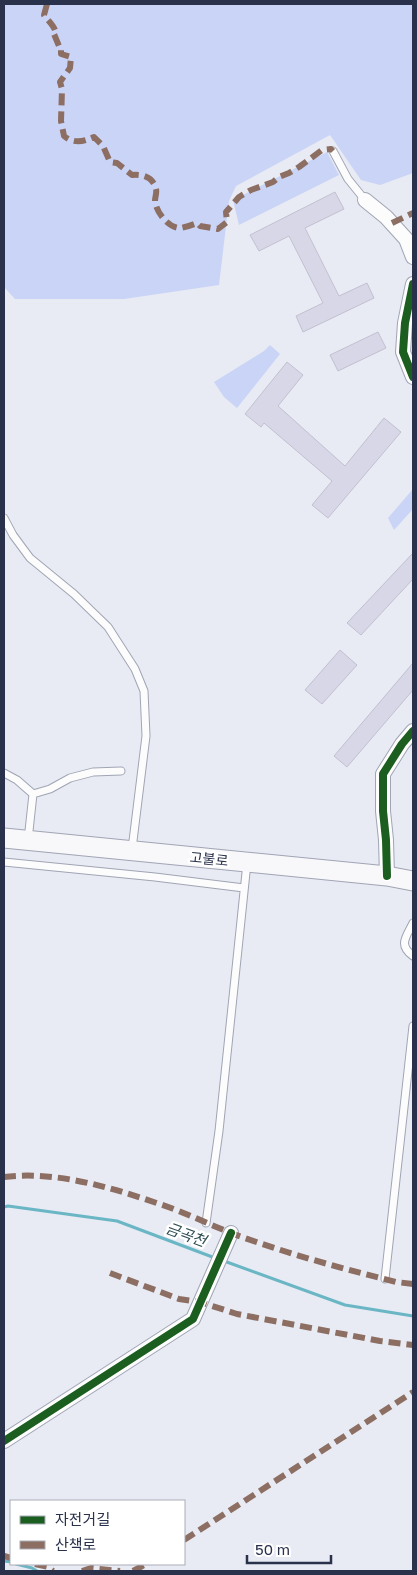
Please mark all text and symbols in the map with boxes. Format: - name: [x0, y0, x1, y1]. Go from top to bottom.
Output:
- street label: 고불로: [189, 848, 229, 869]
- water label: 금곡천: [164, 1219, 211, 1250]
- legend: [10, 1500, 185, 1565]
- text: 자전거길: [55, 1510, 110, 1528]
- scale bar: [247, 1532, 331, 1564]
- text: 산책로: [55, 1535, 96, 1553]
- text: 50 m: [255, 1540, 290, 1558]

